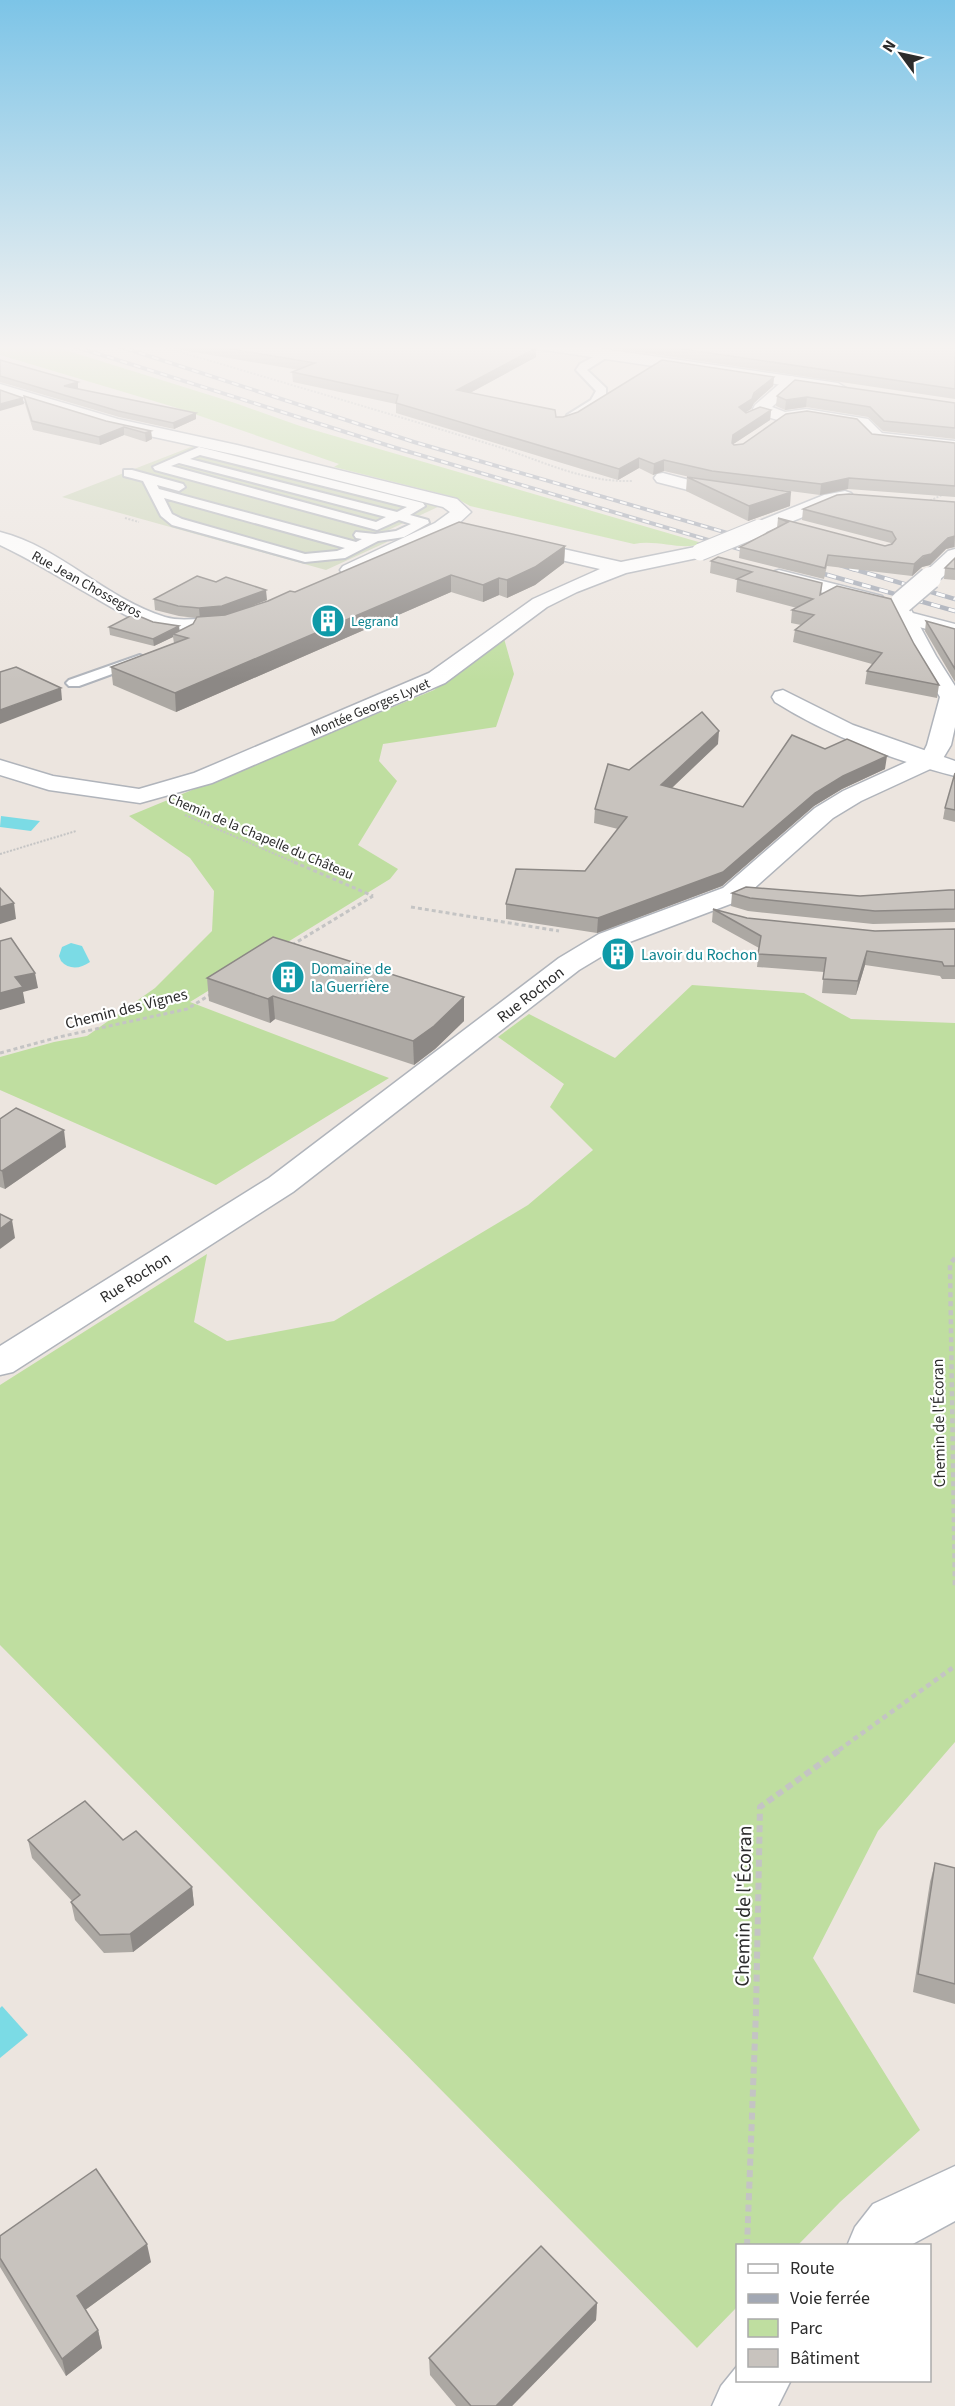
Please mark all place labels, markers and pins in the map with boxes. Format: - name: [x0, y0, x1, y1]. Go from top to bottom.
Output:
- building icon: Legrand: [310, 603, 346, 639]
- place label: Legrand: [351, 612, 399, 632]
- building icon: Lavoir du Rochon: [600, 936, 636, 972]
- place label: Lavoir du Rochon: [641, 944, 757, 966]
- place label: Domaine de la Guerrière: [311, 958, 392, 998]
- building icon: Domaine de la Guerrière: [270, 959, 306, 995]

